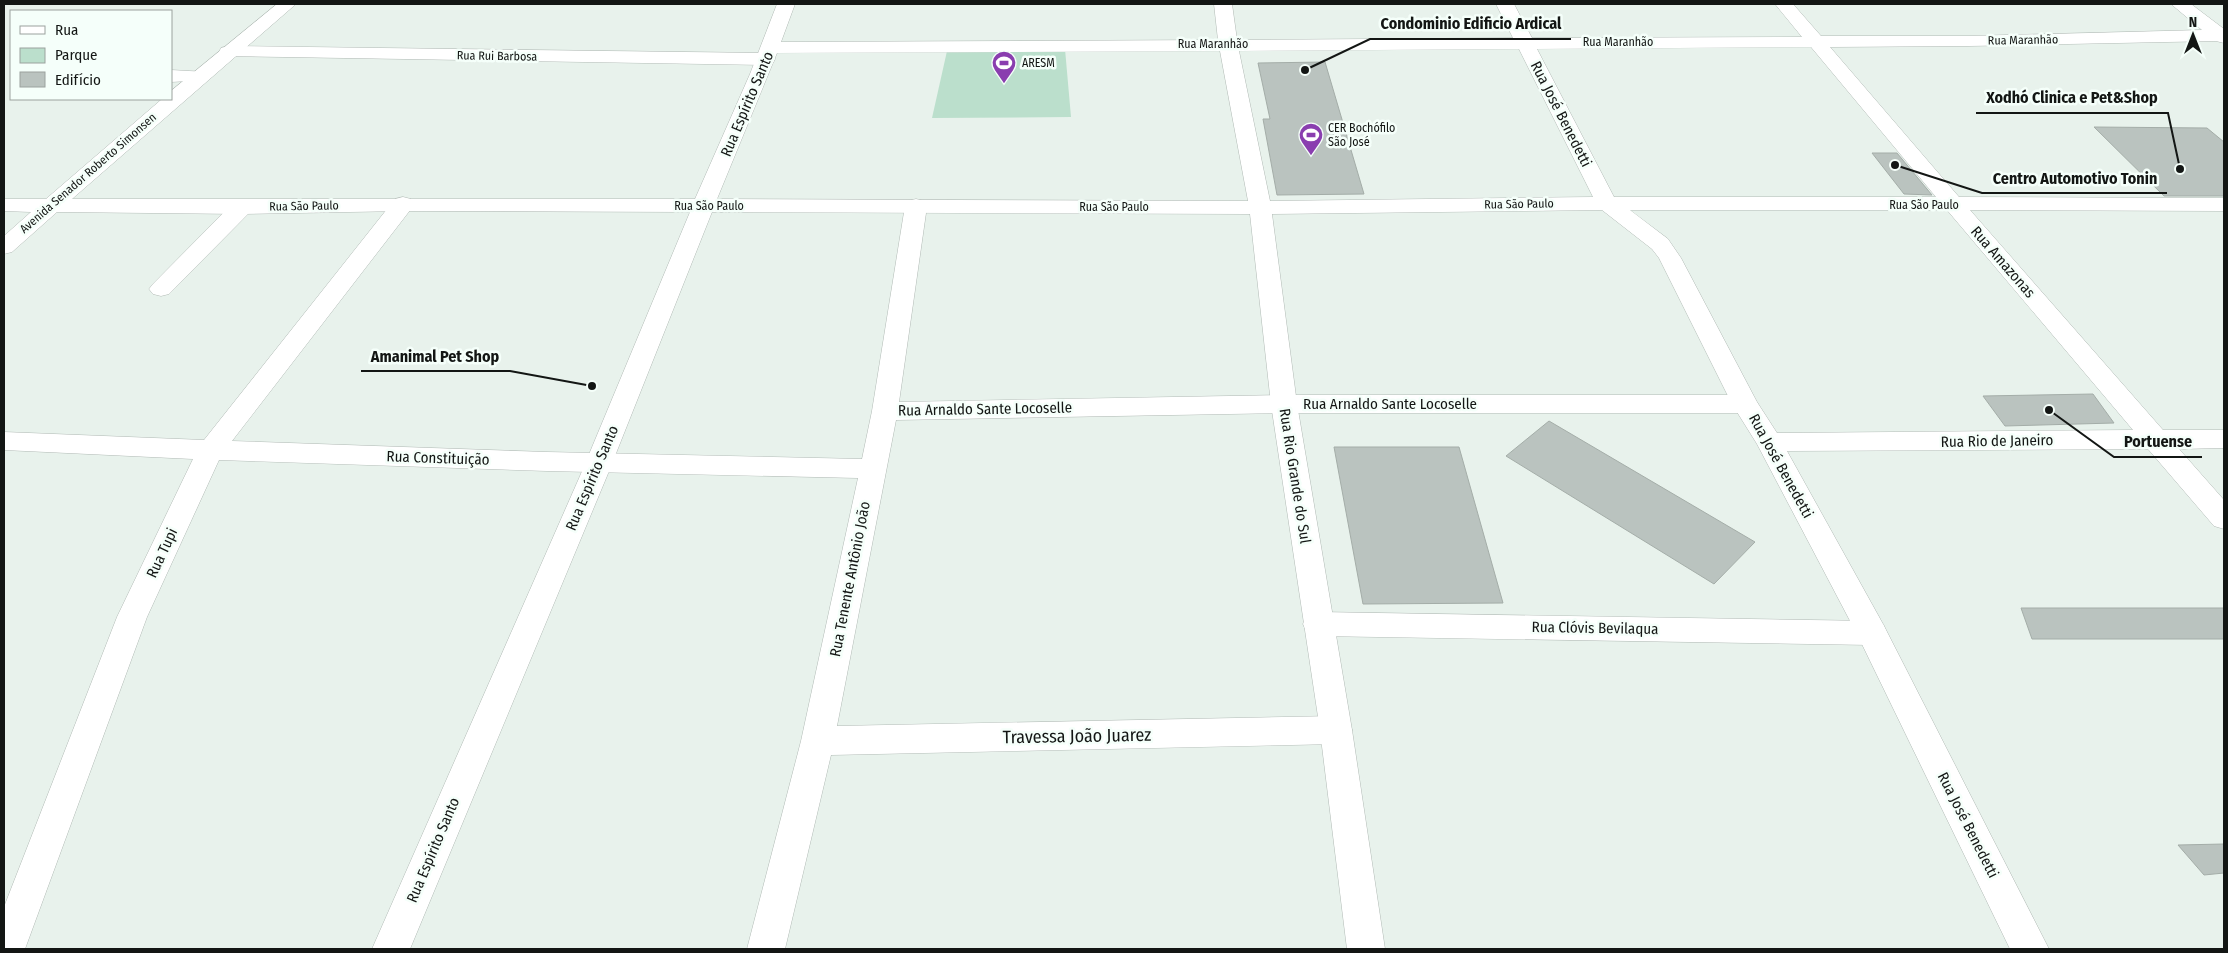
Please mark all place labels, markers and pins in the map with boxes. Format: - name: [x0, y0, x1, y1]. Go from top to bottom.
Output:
- callout: Condominio Edificio Ardical: [1370, 8, 1571, 39]
- sports icon: ARESM: [991, 50, 1017, 84]
- place label: ARESM: [1022, 56, 1055, 70]
- callout: Xodhó Clinica e Pet&Shop: [1976, 82, 2168, 113]
- place label: CER Bochófilo São José: [1328, 121, 1395, 149]
- sports icon: CER Bochófilo São José: [1298, 122, 1324, 156]
- callout: Centro Automotivo Tonin: [1982, 162, 2167, 193]
- callout: Amanimal Pet Shop: [361, 340, 510, 371]
- callout: Portuense: [2114, 426, 2202, 457]

